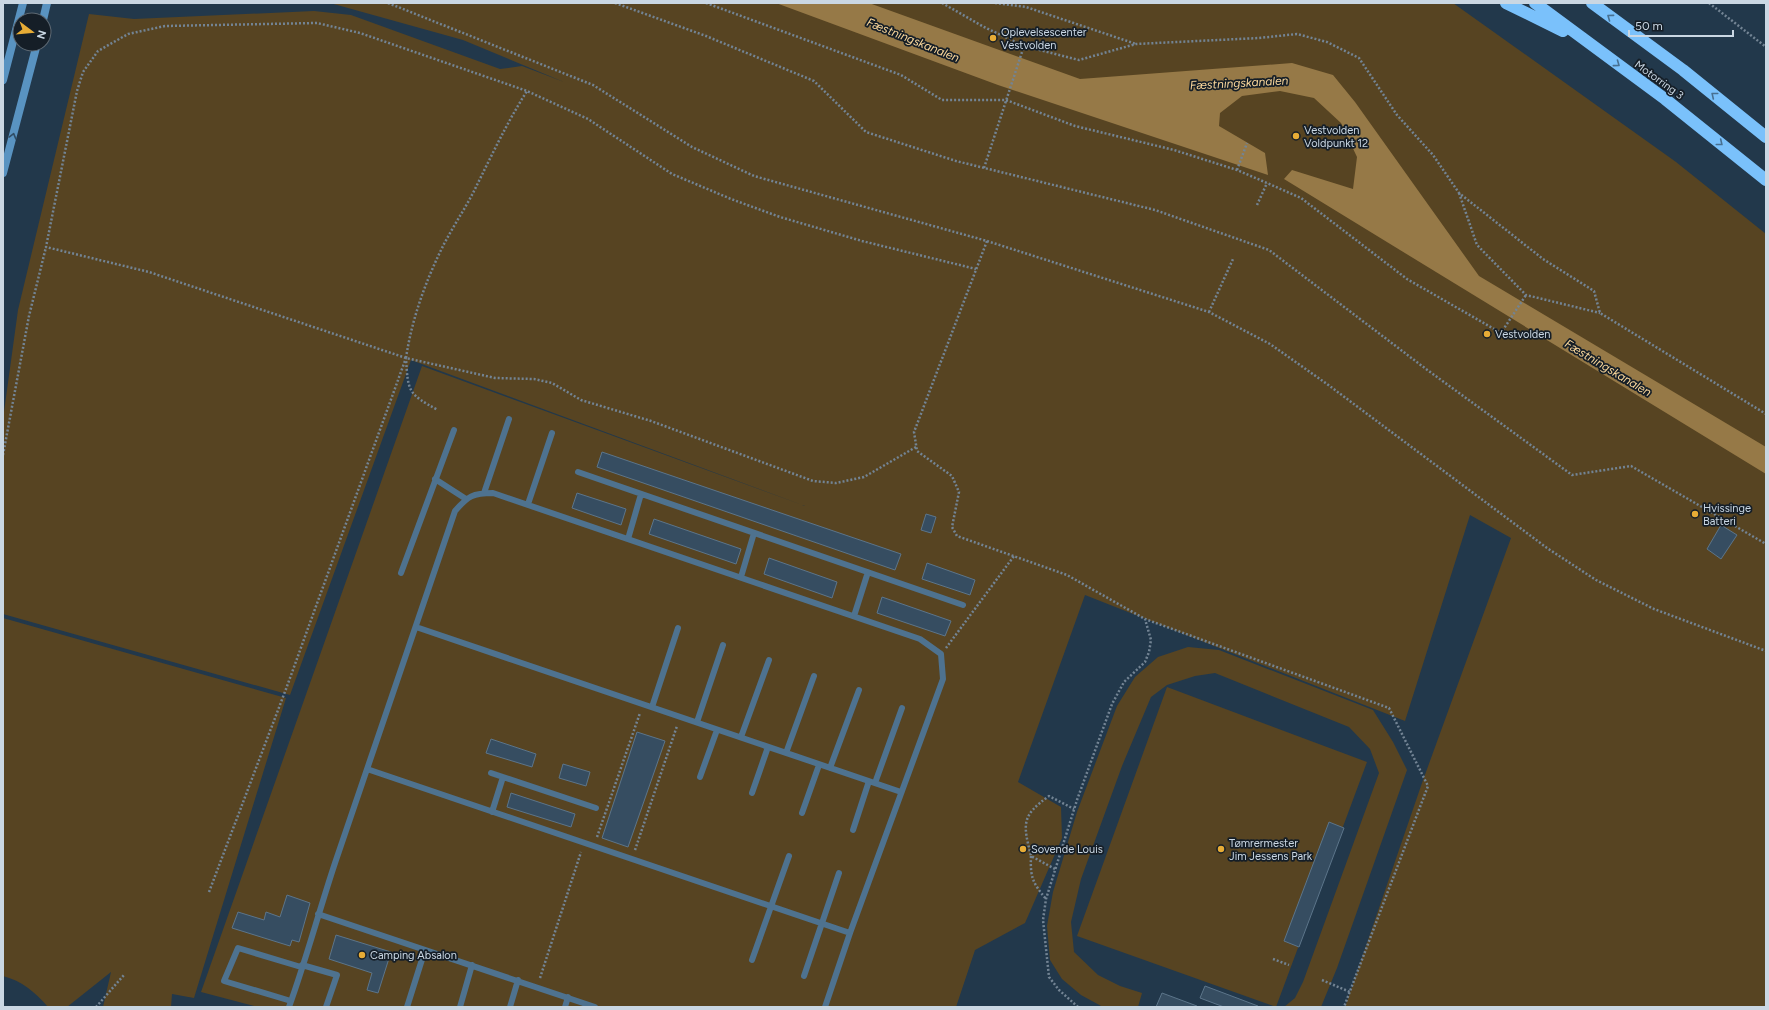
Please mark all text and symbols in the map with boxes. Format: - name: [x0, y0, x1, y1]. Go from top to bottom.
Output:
- north arrow: [12, 12, 52, 52]
- scale bar: [1629, 12, 1733, 38]
- one-way arrow: [1607, 14, 1614, 21]
- water label: Fæstningskanalen: [865, 15, 962, 65]
- text: 50 m: [1635, 19, 1663, 33]
- place label: Oplevelsescenter Vestvolden: [1001, 26, 1087, 52]
- text: N: [34, 29, 49, 41]
- marker: Oplevelsescenter Vestvolden: [988, 33, 998, 43]
- street label: Motorring 3: [1632, 58, 1686, 102]
- one-way arrow: [1612, 59, 1619, 66]
- water label: Fæstningskanalen: [1189, 73, 1289, 93]
- one-way arrow: [1711, 92, 1718, 99]
- place label: Vestvolden Voldpunkt 12: [1304, 124, 1368, 150]
- marker: Vestvolden Voldpunkt 12: [1291, 131, 1301, 141]
- one-way arrow: [8, 132, 17, 139]
- one-way arrow: [1715, 139, 1723, 146]
- place label: Vestvolden: [1495, 328, 1550, 341]
- marker: Vestvolden: [1482, 329, 1492, 339]
- water label: Fæstningskanalen: [1562, 337, 1654, 400]
- place label: Hvissinge Batteri: [1703, 502, 1751, 528]
- marker: Hvissinge Batteri: [1690, 509, 1700, 519]
- place label: Tømrermester Jim Jessens Park: [1229, 837, 1313, 863]
- place label: Sovende Louis: [1031, 843, 1103, 856]
- marker: Sovende Louis: [1018, 844, 1028, 854]
- marker: Tømrermester Jim Jessens Park: [1216, 844, 1226, 854]
- place label: Camping Absalon: [370, 949, 457, 962]
- marker: Camping Absalon: [357, 950, 367, 960]

